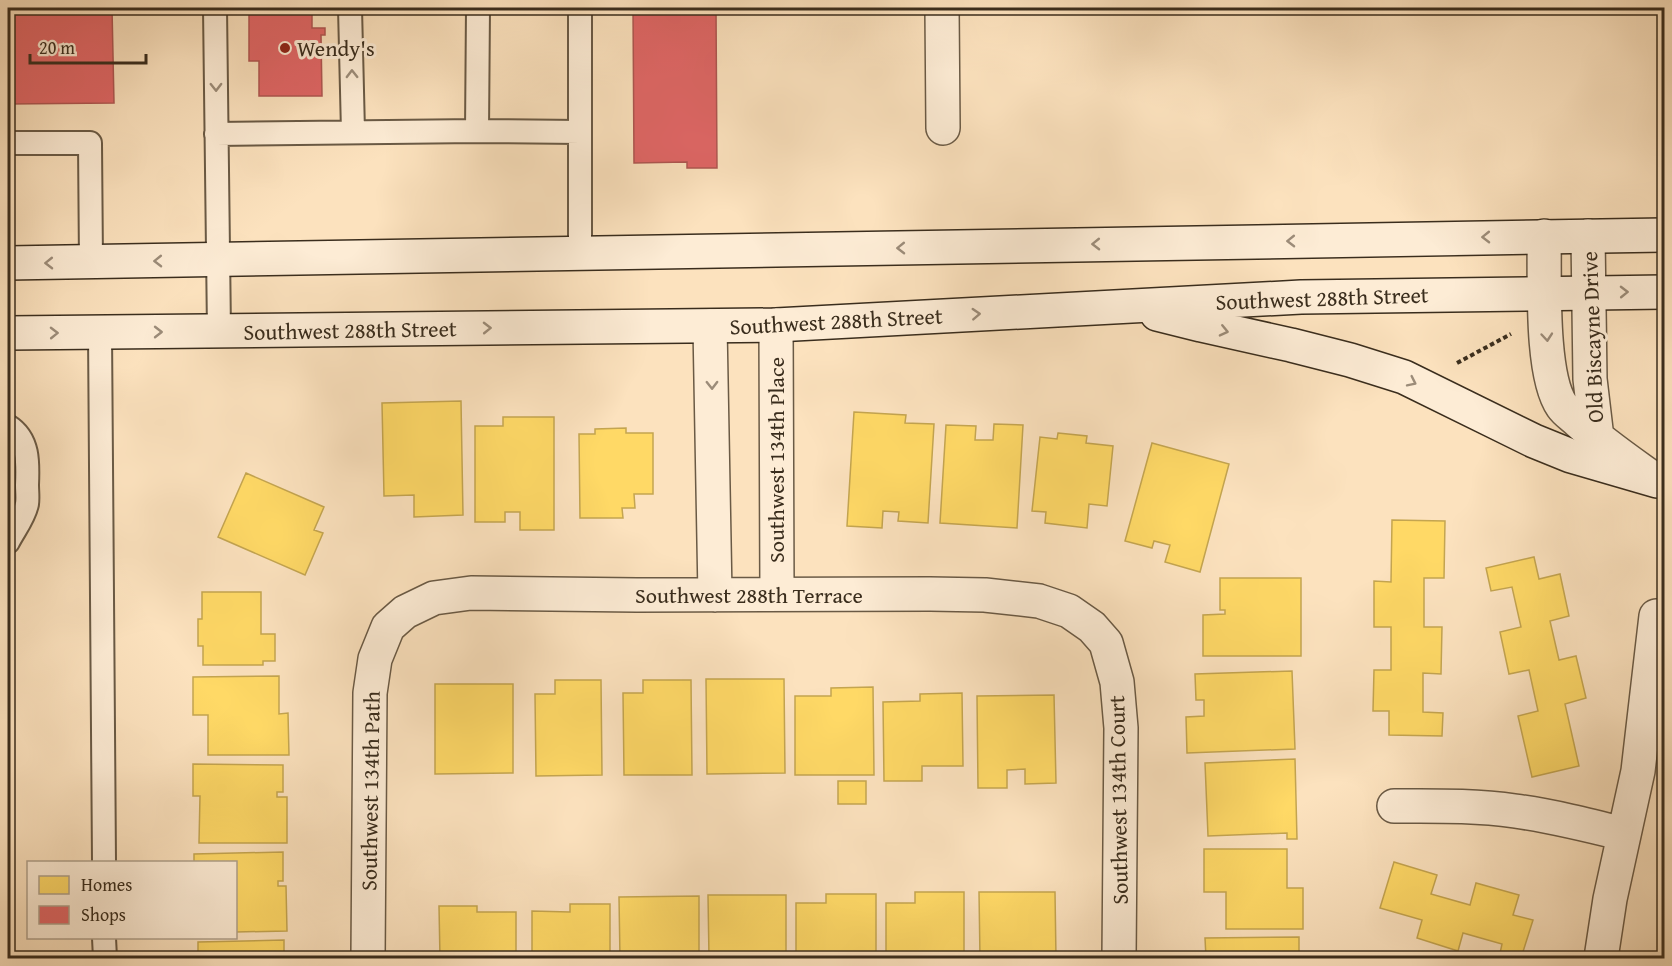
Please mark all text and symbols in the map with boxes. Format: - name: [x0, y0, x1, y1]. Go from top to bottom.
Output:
- scale bar: [30, 27, 146, 65]
- place label: Wendy's: [297, 32, 375, 64]
- text: 20 m: [39, 34, 75, 61]
- marker: Wendy's: [278, 41, 292, 55]
- one-way arrow: [346, 69, 358, 78]
- one-way arrow: [210, 82, 222, 91]
- one-way arrow: [1481, 231, 1490, 244]
- one-way arrow: [1286, 235, 1295, 247]
- one-way arrow: [1091, 238, 1100, 251]
- one-way arrow: [896, 242, 905, 254]
- street label: Old Biscayne Drive: [1573, 251, 1611, 423]
- one-way arrow: [154, 255, 163, 267]
- one-way arrow: [45, 256, 54, 269]
- street label: Southwest 288th Street: [1215, 278, 1429, 318]
- one-way arrow: [1620, 286, 1629, 298]
- street label: Southwest 288th Street: [729, 299, 944, 343]
- one-way arrow: [971, 308, 980, 321]
- street label: Southwest 288th Street: [243, 312, 457, 348]
- one-way arrow: [483, 322, 492, 335]
- one-way arrow: [1219, 323, 1229, 336]
- one-way arrow: [49, 326, 58, 339]
- one-way arrow: [154, 326, 163, 338]
- one-way arrow: [1540, 332, 1553, 341]
- street label: Southwest 134th Place: [760, 357, 792, 563]
- one-way arrow: [1405, 374, 1416, 386]
- one-way arrow: [706, 380, 718, 389]
- street label: Southwest 288th Terrace: [635, 579, 863, 611]
- street label: Southwest 134th Path: [352, 690, 388, 891]
- street label: Southwest 134th Court: [1100, 695, 1136, 905]
- legend: [27, 861, 237, 939]
- text: Homes: [81, 871, 132, 898]
- text: Shops: [81, 901, 126, 928]

